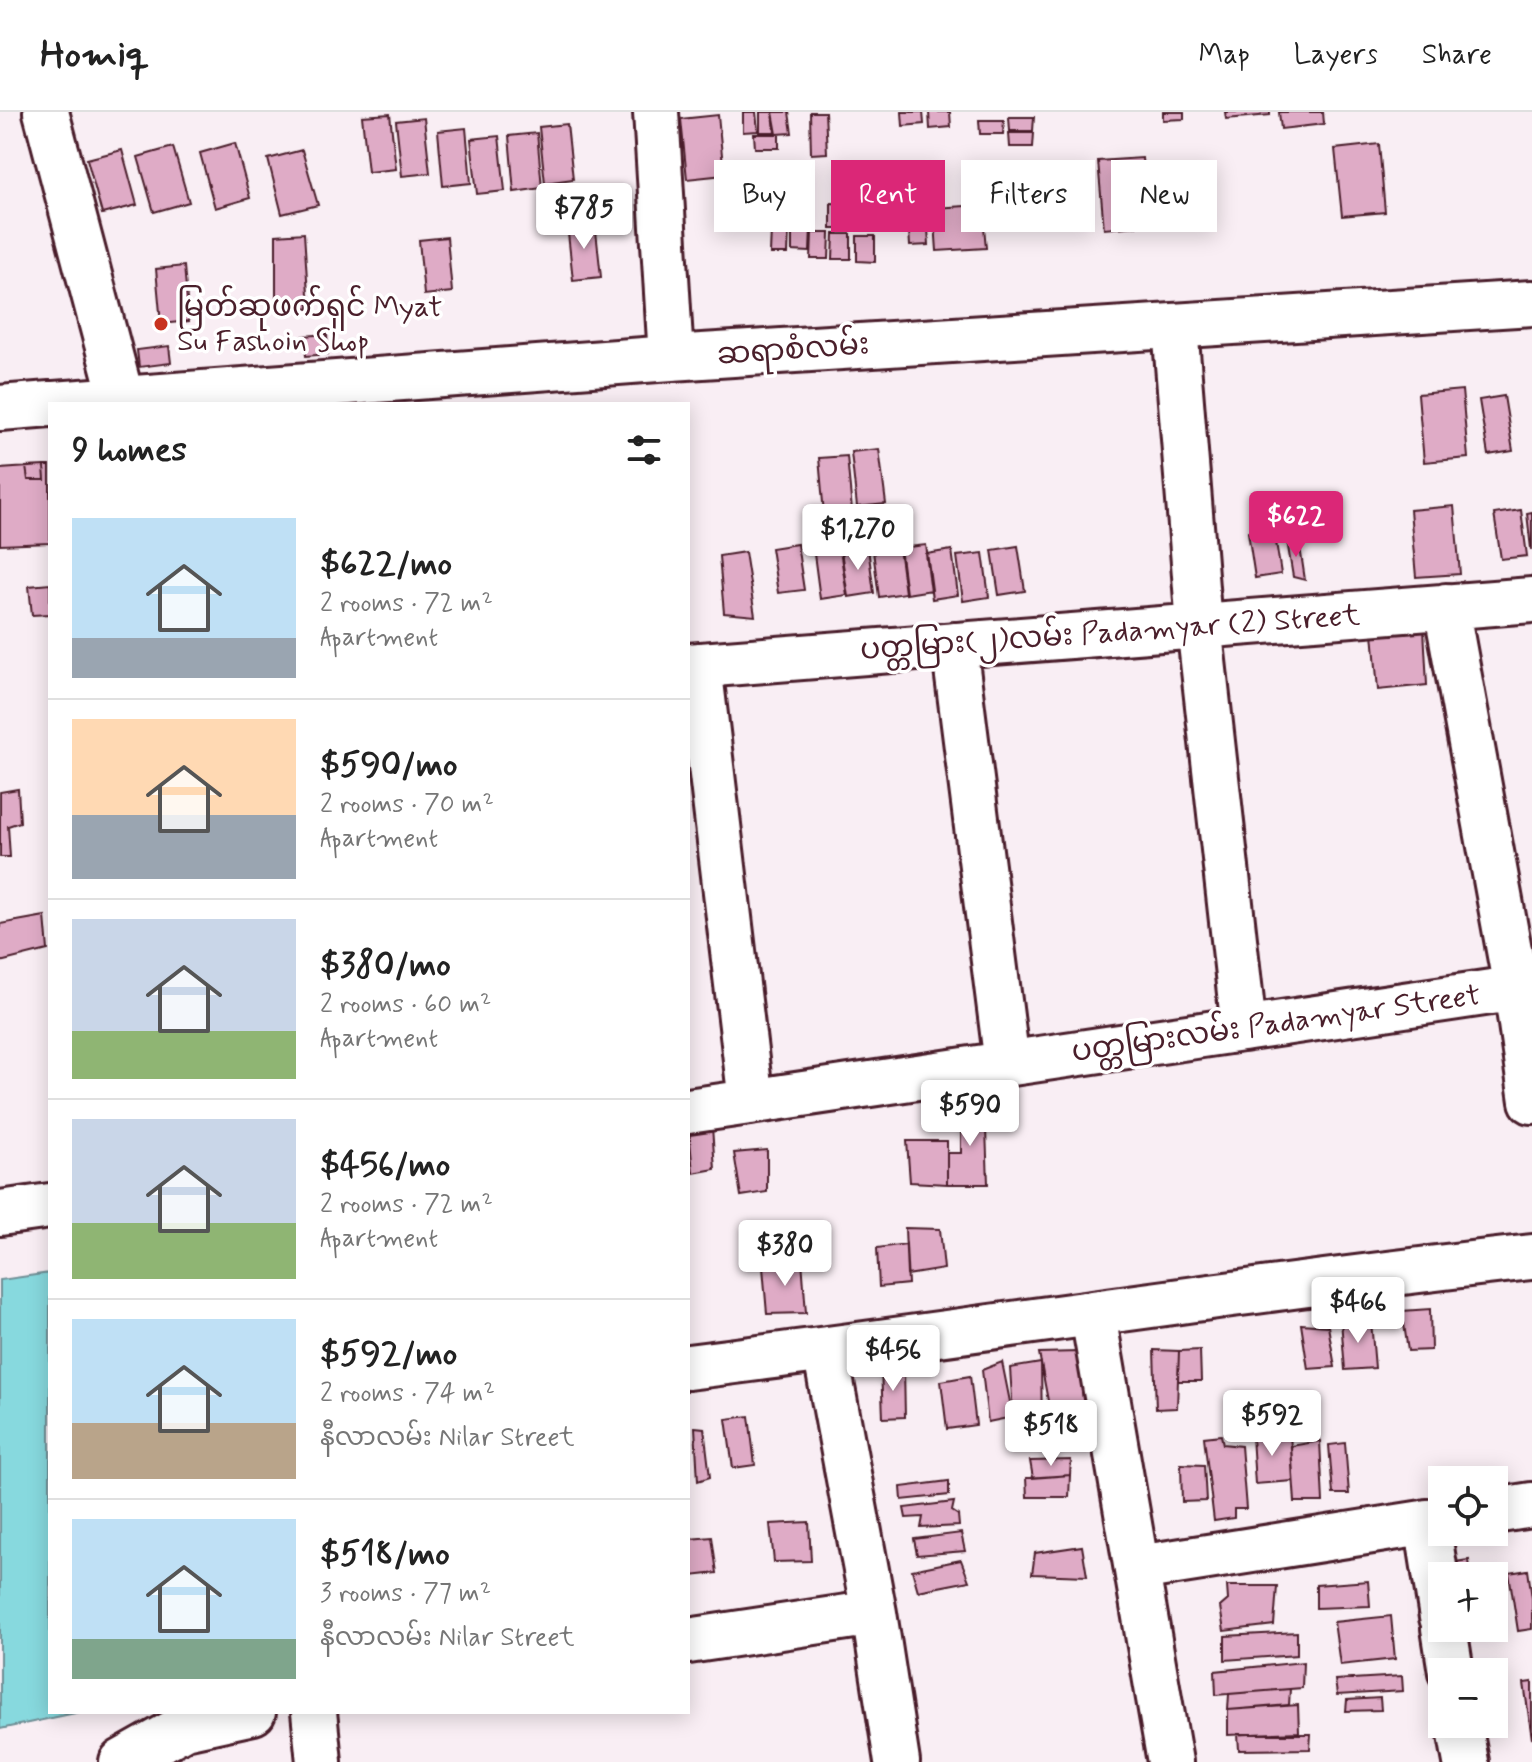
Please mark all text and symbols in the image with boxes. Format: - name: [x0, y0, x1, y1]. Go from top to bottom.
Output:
- text: Homiq: [40, 31, 149, 80]
- text: Map: [1199, 37, 1250, 74]
- text: Layers: [1294, 37, 1378, 74]
- text: Share: [1422, 37, 1492, 74]
- chip: Buy: [714, 160, 815, 232]
- chip: Rent: [831, 160, 945, 232]
- chip: Filters: [961, 160, 1095, 232]
- chip: New: [1111, 160, 1217, 232]
- pin: $785: [537, 183, 631, 251]
- text: $785: [554, 192, 614, 226]
- place label: မြတ်ဆုဖက်ရှင် Myat Su Fashoin Shop: [177, 284, 442, 361]
- marker: မြတ်ဆုဖက်ရှင် Myat Su Fashoin Shop: [152, 315, 170, 333]
- street label: ဆရာစံလမ်း: [715, 321, 871, 379]
- text: 9 homes: [72, 428, 187, 473]
- icon: filters: [622, 428, 666, 472]
- pin: $622: [1249, 491, 1343, 559]
- text: $622: [1267, 500, 1325, 534]
- pin: $1,270: [793, 504, 923, 572]
- text: $1,270: [820, 513, 896, 547]
- text: $622/mo: [320, 542, 452, 587]
- icon: home: [136, 550, 232, 646]
- text: 2 rooms · 72 m²: [320, 587, 493, 621]
- street label: ပတ္တမြား(၂)လမ်း Padamyar (2) Street: [858, 592, 1362, 674]
- text: Apartment: [320, 621, 438, 655]
- text: $590/mo: [320, 743, 458, 788]
- icon: home: [136, 751, 232, 847]
- text: 2 rooms · 70 m²: [320, 788, 494, 822]
- text: Apartment: [320, 822, 438, 856]
- text: $380/mo: [320, 943, 451, 988]
- icon: home: [136, 951, 232, 1047]
- street label: ပတ္တမြားလမ်း Padamyar Street: [1068, 972, 1484, 1076]
- text: 2 rooms · 60 m²: [320, 988, 491, 1022]
- text: Apartment: [320, 1022, 438, 1056]
- pin: $590: [923, 1080, 1017, 1148]
- text: $590: [939, 1089, 1001, 1123]
- text: $456/mo: [320, 1143, 450, 1188]
- icon: home: [136, 1151, 232, 1247]
- text: 2 rooms · 72 m²: [320, 1188, 493, 1222]
- pin: $380: [738, 1220, 832, 1288]
- text: Apartment: [320, 1222, 438, 1256]
- text: $380: [757, 1229, 813, 1263]
- pin: $466: [1311, 1277, 1405, 1345]
- text: $466: [1329, 1286, 1387, 1320]
- pin: $456: [846, 1325, 940, 1393]
- text: $592/mo: [320, 1332, 457, 1377]
- text: $456: [865, 1334, 921, 1368]
- icon: home: [136, 1351, 232, 1447]
- text: 2 rooms · 74 m²: [320, 1377, 495, 1411]
- pin: $592: [1225, 1390, 1319, 1458]
- text: $592: [1241, 1399, 1303, 1433]
- pin: $518: [1004, 1400, 1098, 1468]
- text: $518: [1023, 1409, 1079, 1443]
- text: နီလာလမ်း Nilar Street: [320, 1421, 575, 1455]
- map controls: [1428, 1466, 1508, 1738]
- button: locate: [1428, 1466, 1508, 1546]
- text: $518/mo: [320, 1532, 450, 1577]
- icon: home: [136, 1551, 232, 1647]
- button: +: [1428, 1562, 1508, 1642]
- text: 3 rooms · 77 m²: [320, 1577, 491, 1611]
- text: နီလာလမ်း Nilar Street: [320, 1621, 575, 1655]
- button: −: [1428, 1658, 1508, 1738]

